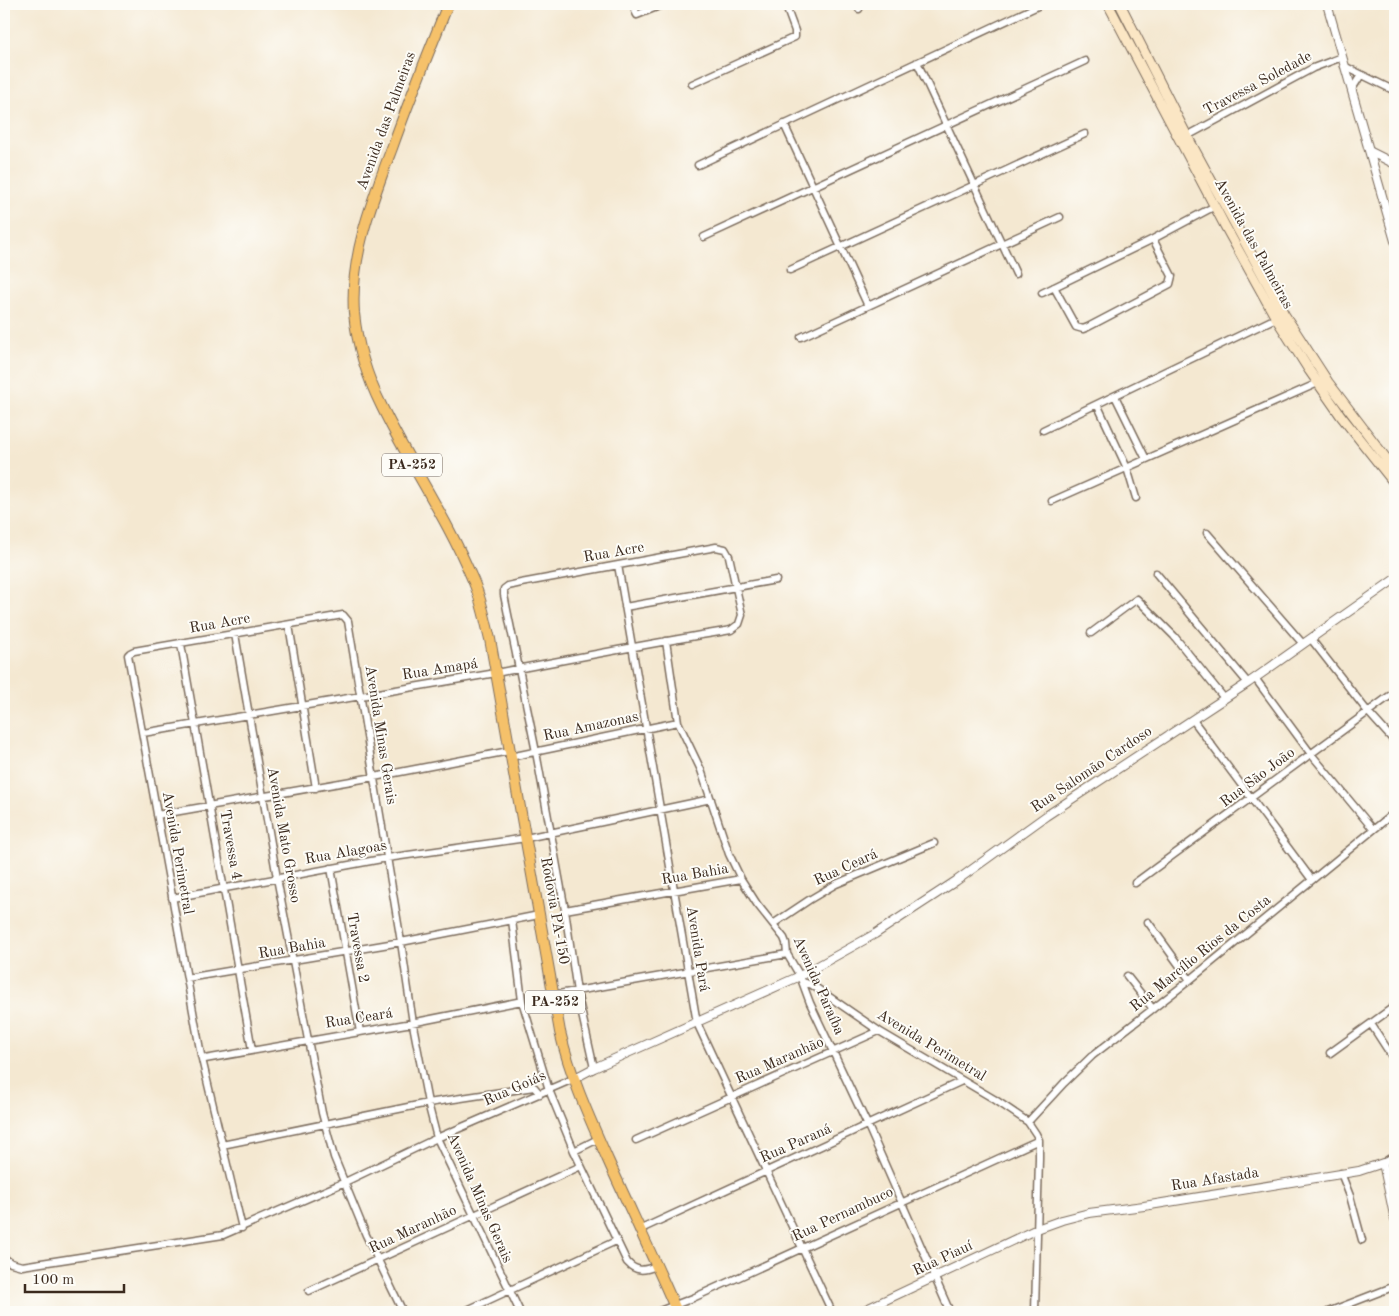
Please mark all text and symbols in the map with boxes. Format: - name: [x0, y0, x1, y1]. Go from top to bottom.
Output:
- street label: Travessa Soledade: [1201, 49, 1315, 119]
- street label: Avenida das Palmeiras: [355, 50, 419, 192]
- street label: Avenida das Palmeiras: [1211, 176, 1295, 312]
- road number: PA-252: [382, 454, 442, 476]
- street label: Rua Acre: [582, 540, 646, 566]
- street label: Rua Acre: [188, 611, 252, 637]
- street label: Rua Amapá: [401, 657, 479, 683]
- street label: Avenida Minas Gerais: [362, 664, 398, 806]
- street label: Rua Amazonas: [542, 710, 640, 744]
- street label: Rua Salomão Cardoso: [1029, 724, 1155, 816]
- street label: Rua São João: [1218, 745, 1298, 811]
- street label: Avenida Mato Grosso: [264, 766, 302, 904]
- street label: Avenida Perimetral: [159, 790, 195, 916]
- street label: Travessa 4: [216, 809, 244, 881]
- street label: Rua Alagoas: [304, 838, 388, 868]
- street label: Rua Ceará: [812, 847, 881, 889]
- street label: Rodovia PA-150: [537, 856, 571, 966]
- street label: Rua Bahia: [660, 862, 730, 888]
- street label: Rua Marcílio Rios da Costa: [1128, 892, 1275, 1015]
- street label: Avenida Pará: [683, 905, 711, 994]
- street label: Travessa 2: [343, 912, 371, 984]
- street label: Avenida Paraíba: [790, 935, 847, 1038]
- street label: Rua Bahia: [257, 936, 327, 962]
- road number: PA-252: [525, 990, 585, 1014]
- street label: Rua Ceará: [324, 1006, 394, 1032]
- street label: Avenida Perimetral: [874, 1008, 988, 1084]
- street label: Rua Maranhão: [734, 1035, 826, 1087]
- street label: Rua Goiás: [482, 1069, 548, 1109]
- street label: Rua Paraná: [758, 1121, 834, 1166]
- street label: Avenida Minas Gerais: [443, 1131, 515, 1265]
- street label: Rua Afastada: [1170, 1166, 1261, 1194]
- street label: Rua Pernambuco: [790, 1185, 896, 1245]
- street label: Rua Maranhão: [367, 1203, 459, 1257]
- street label: Rua Piauí: [911, 1238, 976, 1279]
- scale bar: [25, 1261, 124, 1293]
- text: 100 m: [32, 1273, 74, 1288]

